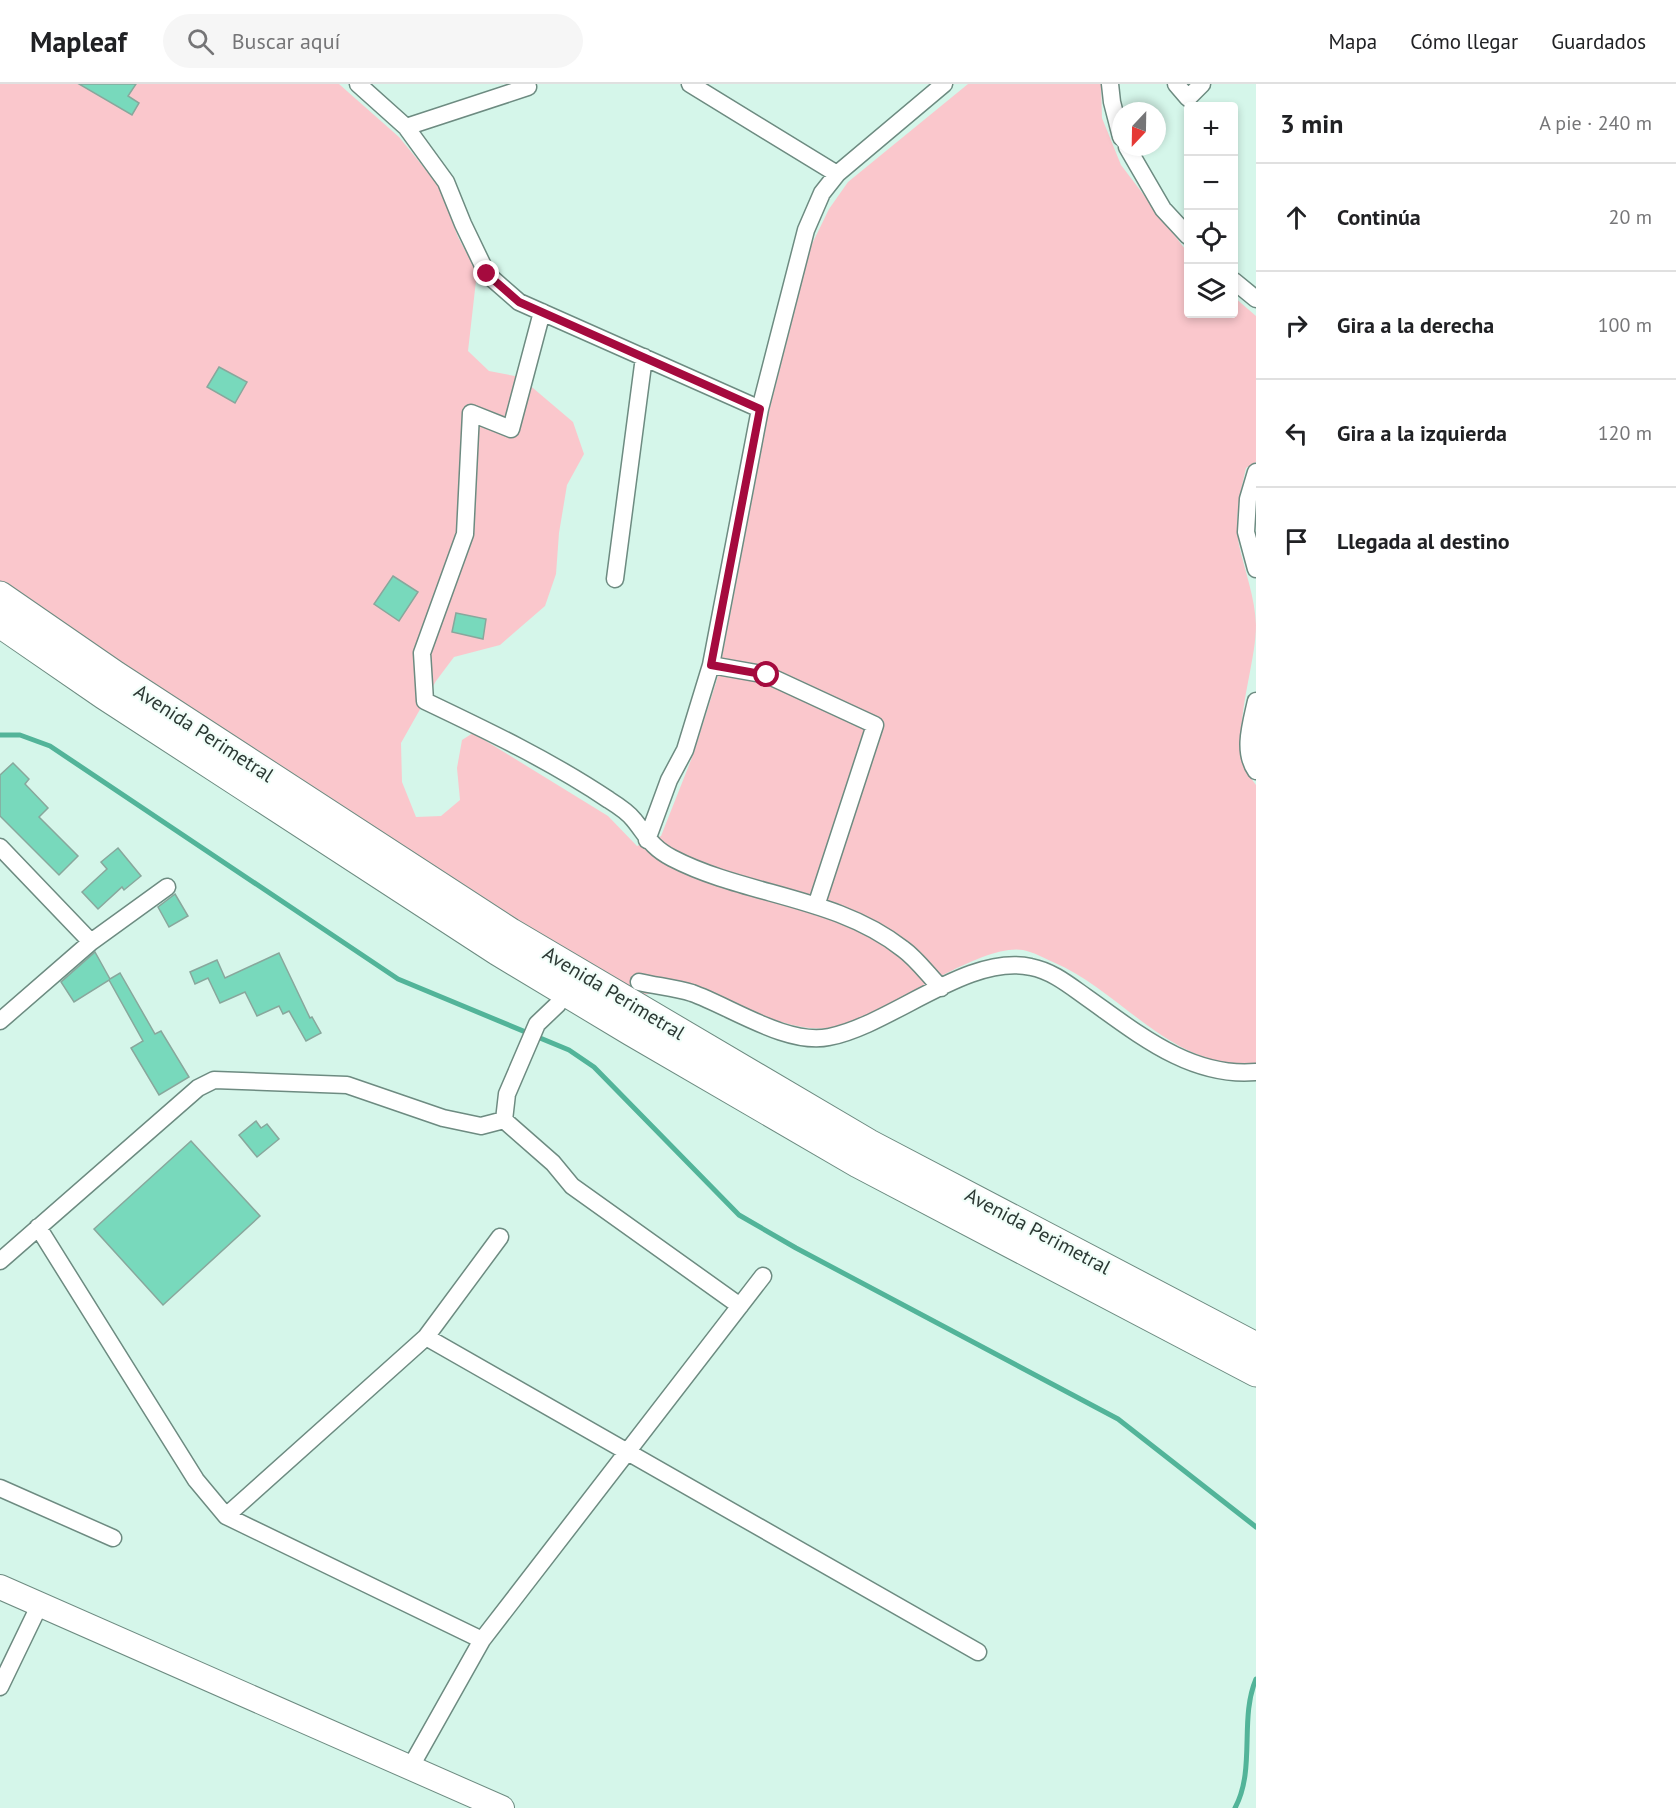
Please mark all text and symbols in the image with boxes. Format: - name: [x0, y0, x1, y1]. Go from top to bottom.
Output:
- search box: [163, 14, 583, 68]
- text: Mapleaf: [30, 23, 127, 60]
- icon: search: [184, 25, 217, 58]
- text: Buscar aquí: [232, 27, 340, 55]
- text: Mapa: [1328, 28, 1377, 55]
- text: Cómo llegar: [1410, 28, 1518, 55]
- text: Guardados: [1551, 28, 1646, 55]
- north arrow: [1112, 102, 1166, 156]
- map controls: [1184, 102, 1238, 318]
- button: +: [1184, 102, 1238, 156]
- text: 3 min: [1280, 107, 1343, 140]
- text: A pie · 240 m: [1539, 110, 1652, 136]
- button: −: [1184, 156, 1238, 210]
- icon: ahead: [1280, 201, 1313, 234]
- text: Continúa: [1337, 203, 1421, 231]
- text: 20 m: [1609, 204, 1652, 230]
- button: locate: [1184, 210, 1238, 264]
- route end: [473, 260, 499, 286]
- button: layers: [1184, 264, 1238, 318]
- icon: right: [1280, 309, 1313, 342]
- text: Gira a la derecha: [1337, 311, 1494, 339]
- text: 100 m: [1598, 312, 1652, 338]
- icon: left: [1280, 417, 1313, 450]
- text: Gira a la izquierda: [1337, 419, 1507, 447]
- text: 120 m: [1598, 420, 1652, 446]
- icon: arrive: [1280, 525, 1313, 558]
- text: Llegada al destino: [1337, 527, 1510, 555]
- route start: [753, 661, 779, 687]
- street label: Avenida Perimetral: [129, 678, 279, 788]
- street label: Avenida Perimetral: [538, 940, 690, 1046]
- street label: Avenida Perimetral: [961, 1182, 1116, 1280]

